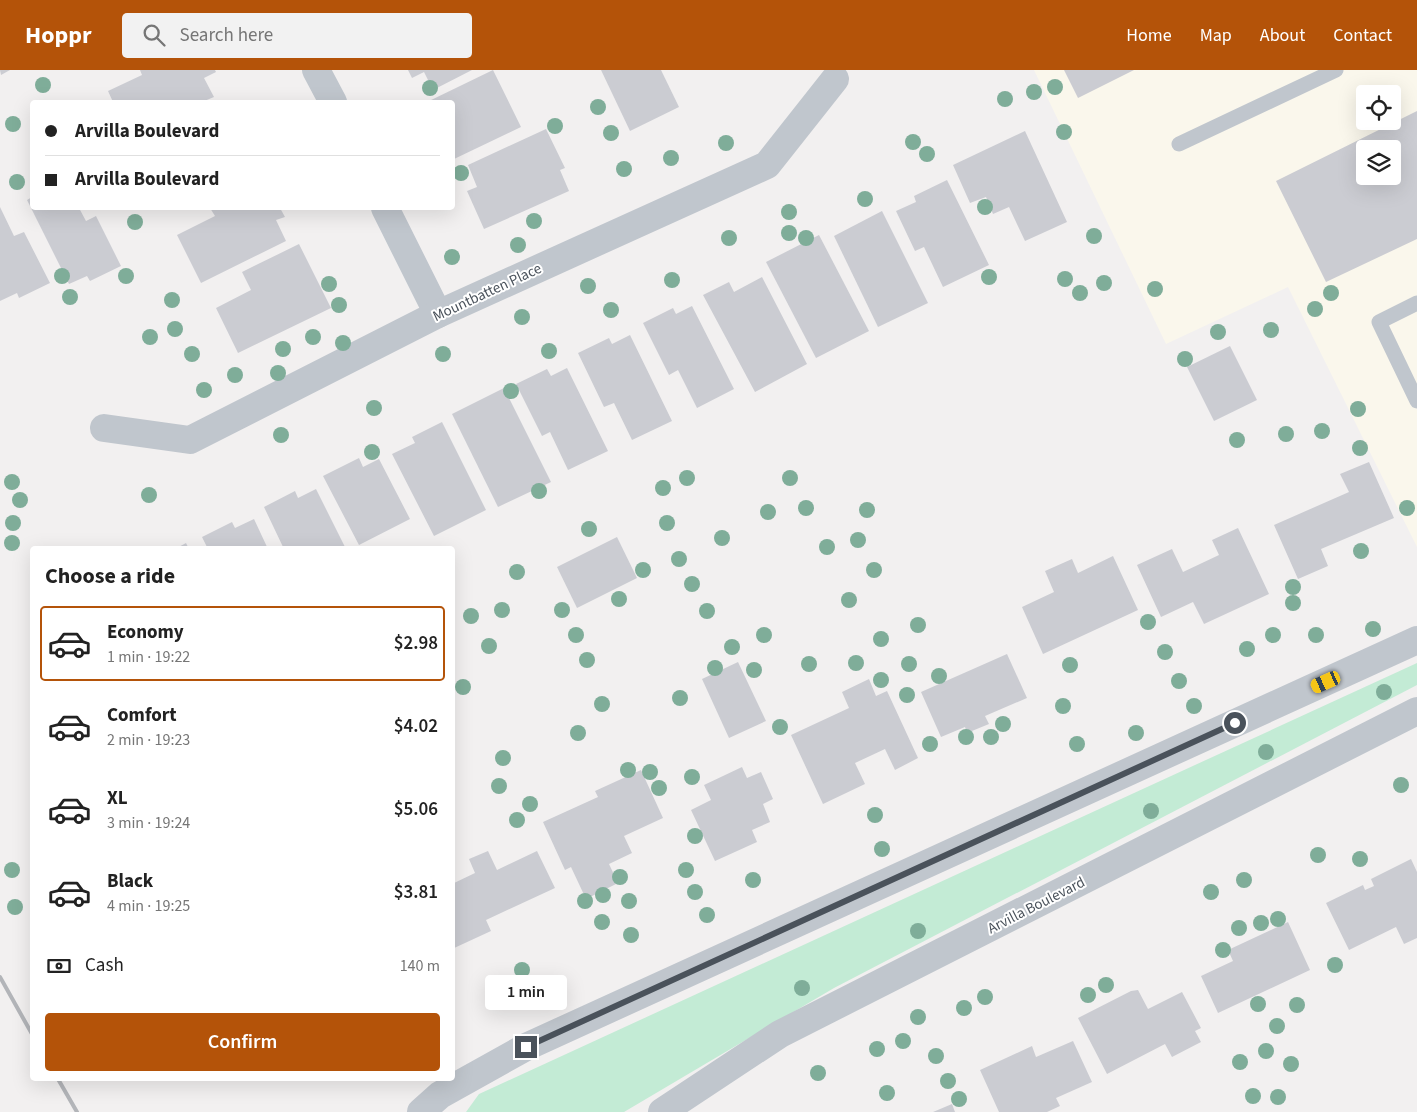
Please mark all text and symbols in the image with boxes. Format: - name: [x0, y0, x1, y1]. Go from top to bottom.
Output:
- search box: [122, 13, 472, 58]
- text: Hoppr: [25, 18, 92, 53]
- icon: search: [140, 21, 168, 49]
- text: Search here: [180, 22, 273, 49]
- text: Home: [1126, 23, 1172, 48]
- text: Map: [1200, 23, 1232, 48]
- text: About: [1260, 23, 1305, 48]
- text: Contact: [1333, 23, 1392, 48]
- map controls: [1356, 85, 1401, 185]
- button: locate: [1356, 85, 1401, 130]
- text: Arvilla Boulevard: [75, 118, 219, 145]
- button: layers: [1356, 140, 1401, 185]
- text: Arvilla Boulevard: [75, 166, 219, 193]
- street label: Mountbatten Place: [429, 258, 545, 327]
- text: Choose a ride: [45, 560, 175, 592]
- text: Economy: [107, 619, 184, 646]
- icon: car: [47, 621, 92, 666]
- text: $2.98: [394, 630, 438, 657]
- text: 1 min · 19:22: [107, 646, 190, 668]
- car: [1309, 669, 1342, 695]
- text: Comfort: [107, 702, 177, 729]
- icon: car: [47, 704, 92, 749]
- route start: [1224, 712, 1246, 734]
- text: $4.02: [394, 713, 438, 740]
- text: 2 min · 19:23: [107, 729, 190, 751]
- text: XL: [107, 785, 128, 812]
- icon: car: [47, 787, 92, 832]
- text: $5.06: [394, 796, 438, 823]
- text: 3 min · 19:24: [107, 812, 190, 834]
- text: Black: [107, 868, 153, 895]
- icon: car: [47, 870, 92, 915]
- street label: Arvilla Boulevard: [984, 872, 1089, 939]
- text: $3.81: [394, 879, 438, 906]
- text: 4 min · 19:25: [107, 895, 190, 917]
- icon: cash: [45, 952, 73, 980]
- text: Cash: [85, 952, 124, 979]
- text: 140 m: [400, 955, 440, 977]
- callout: 1 min: [485, 974, 567, 1010]
- text: 1 min: [507, 981, 545, 1003]
- button: Confirm: [45, 1013, 440, 1071]
- route end: [515, 1036, 537, 1058]

